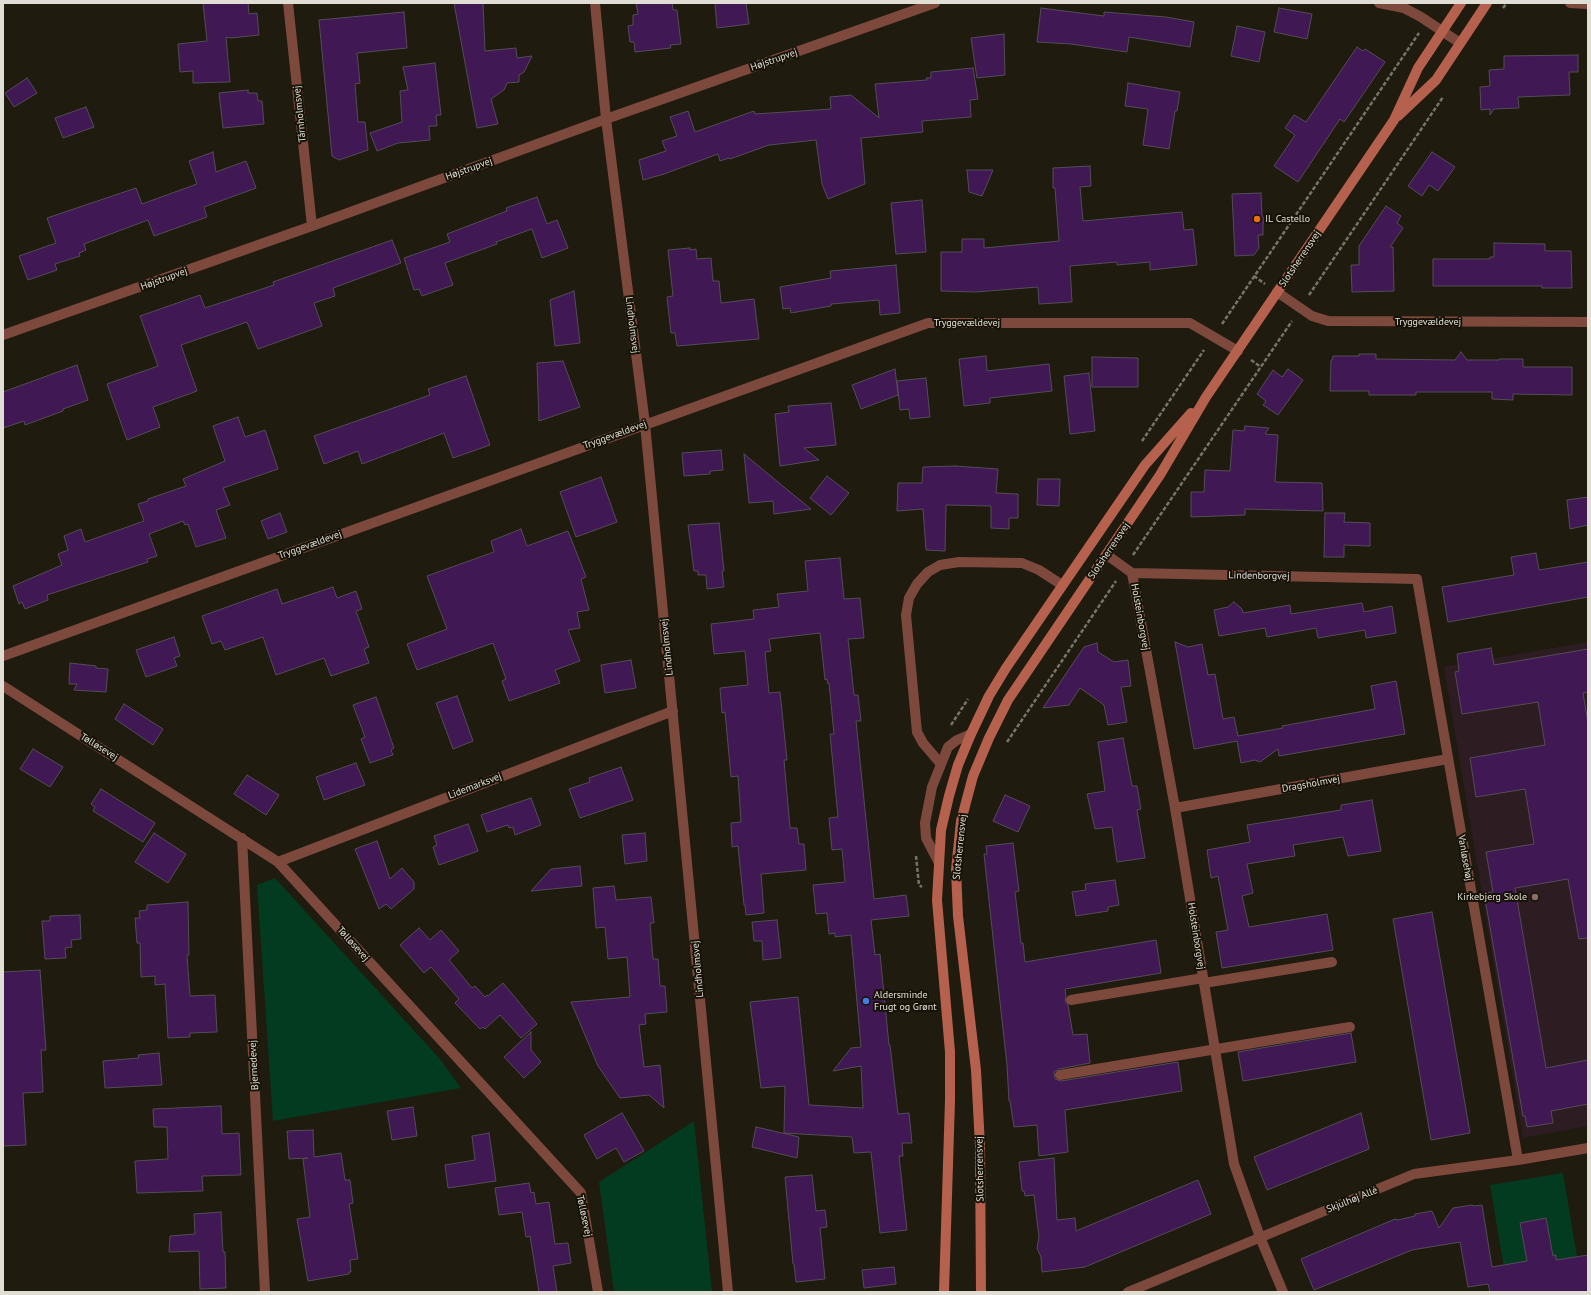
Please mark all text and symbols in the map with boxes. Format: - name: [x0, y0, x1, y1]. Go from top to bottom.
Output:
- street label: Højstrupvej: [749, 46, 799, 74]
- street label: Tårnholmsvej: [291, 85, 309, 143]
- street label: Højstrupvej: [444, 155, 494, 183]
- place label: IL Castello: [1265, 213, 1310, 225]
- marker: IL Castello: [1252, 214, 1262, 224]
- street label: Slotsherrensvej: [1277, 228, 1323, 290]
- street label: Højstrupvej: [139, 265, 189, 293]
- street label: Lindholmsvej: [623, 296, 641, 354]
- street label: Tryggevældevej: [1395, 316, 1461, 328]
- street label: Tryggevældevej: [934, 317, 1000, 329]
- street label: Tryggevældevej: [582, 418, 648, 452]
- street label: Slotsherrensvej: [1086, 520, 1132, 582]
- street label: Tryggevældevej: [277, 528, 343, 562]
- street label: Lindenborgvej: [1228, 569, 1290, 583]
- street label: Holsteinborgvej: [1128, 583, 1152, 651]
- street label: Lindholmsvej: [658, 618, 676, 676]
- street label: Tølløsevej: [78, 731, 120, 763]
- street label: Lidemarksvej: [447, 770, 503, 802]
- street label: Dragsholmvej: [1281, 773, 1341, 795]
- street label: Slotsherrensvej: [951, 814, 969, 880]
- street label: Vanløsehøj: [1455, 834, 1475, 882]
- place label: Kirkebjerg Skole: [1457, 891, 1527, 903]
- marker: Kirkebjerg Skole: [1530, 892, 1540, 902]
- street label: Holsteinborgvej: [1185, 902, 1207, 970]
- street label: Tølløsevej: [334, 924, 372, 964]
- street label: Lindholmsvej: [690, 940, 706, 998]
- place label: Aldersminde Frugt og Grønt: [874, 989, 937, 1012]
- marker: Aldersminde Frugt og Grønt: [861, 996, 871, 1006]
- street label: Bjernedevej: [247, 1040, 261, 1090]
- street label: Slotsherrensvej: [973, 1136, 987, 1202]
- street label: Skjulhøj Allé: [1325, 1184, 1379, 1216]
- street label: Tølløsevej: [574, 1194, 594, 1238]

